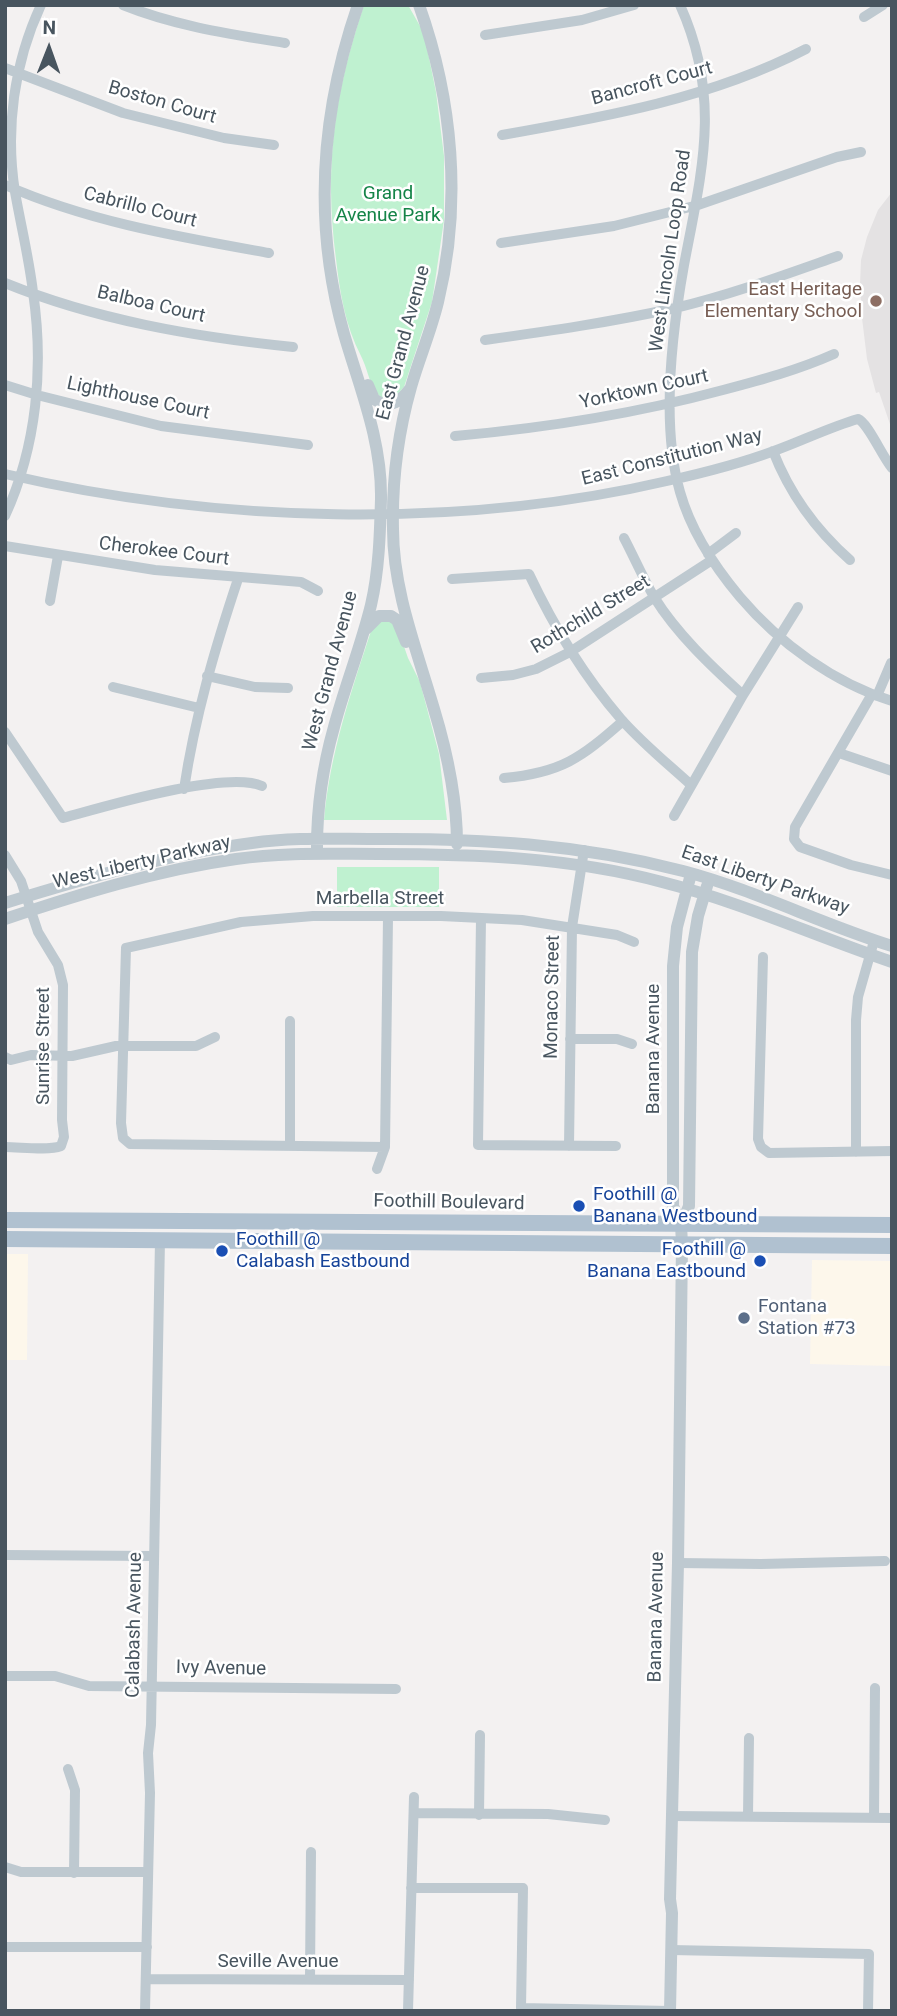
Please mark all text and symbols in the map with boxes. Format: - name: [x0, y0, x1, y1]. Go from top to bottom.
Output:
- north arrow: [14, 14, 84, 84]
- text: N: [42, 16, 56, 39]
- street label: Bancroft Court: [589, 57, 715, 111]
- street label: Boston Court: [105, 77, 219, 129]
- street label: West Lincoln Loop Road: [646, 148, 696, 354]
- street label: Cabrillo Court: [81, 183, 199, 233]
- park label: Grand Avenue Park: [335, 183, 441, 227]
- street label: East Grand Avenue: [372, 263, 436, 423]
- place label: East Heritage Elementary School: [704, 279, 862, 323]
- street label: Balboa Court: [95, 282, 207, 328]
- marker: East Heritage Elementary School: [868, 293, 884, 309]
- street label: Yorktown Court: [578, 365, 710, 415]
- street label: Lighthouse Court: [65, 373, 211, 425]
- street label: East Constitution Way: [579, 424, 765, 492]
- street label: Cherokee Court: [98, 533, 230, 571]
- street label: Rothchild Street: [528, 571, 654, 659]
- street label: West Grand Avenue: [299, 588, 363, 754]
- street label: West Liberty Parkway: [51, 831, 233, 895]
- street label: East Liberty Parkway: [678, 842, 852, 920]
- street label: Marbella Street: [316, 888, 444, 910]
- street label: Monaco Street: [541, 935, 565, 1059]
- street label: Banana Avenue: [643, 984, 665, 1114]
- street label: Sunrise Street: [33, 987, 55, 1105]
- place label: Foothill @ Banana Westbound: [593, 1184, 757, 1228]
- street label: Foothill Boulevard: [373, 1190, 525, 1216]
- marker: Foothill @ Banana Westbound: [571, 1198, 587, 1214]
- place label: Foothill @ Calabash Eastbound: [236, 1229, 410, 1273]
- place label: Foothill @ Banana Eastbound: [587, 1239, 746, 1283]
- marker: Foothill @ Calabash Eastbound: [214, 1243, 230, 1259]
- marker: Foothill @ Banana Eastbound: [752, 1253, 768, 1269]
- place label: Fontana Station #73: [758, 1296, 856, 1340]
- marker: Fontana Station #73: [736, 1310, 752, 1326]
- street label: Banana Avenue: [644, 1551, 670, 1683]
- street label: Calabash Avenue: [122, 1552, 148, 1698]
- street label: Ivy Avenue: [176, 1657, 266, 1681]
- street label: Seville Avenue: [217, 1951, 339, 1973]

